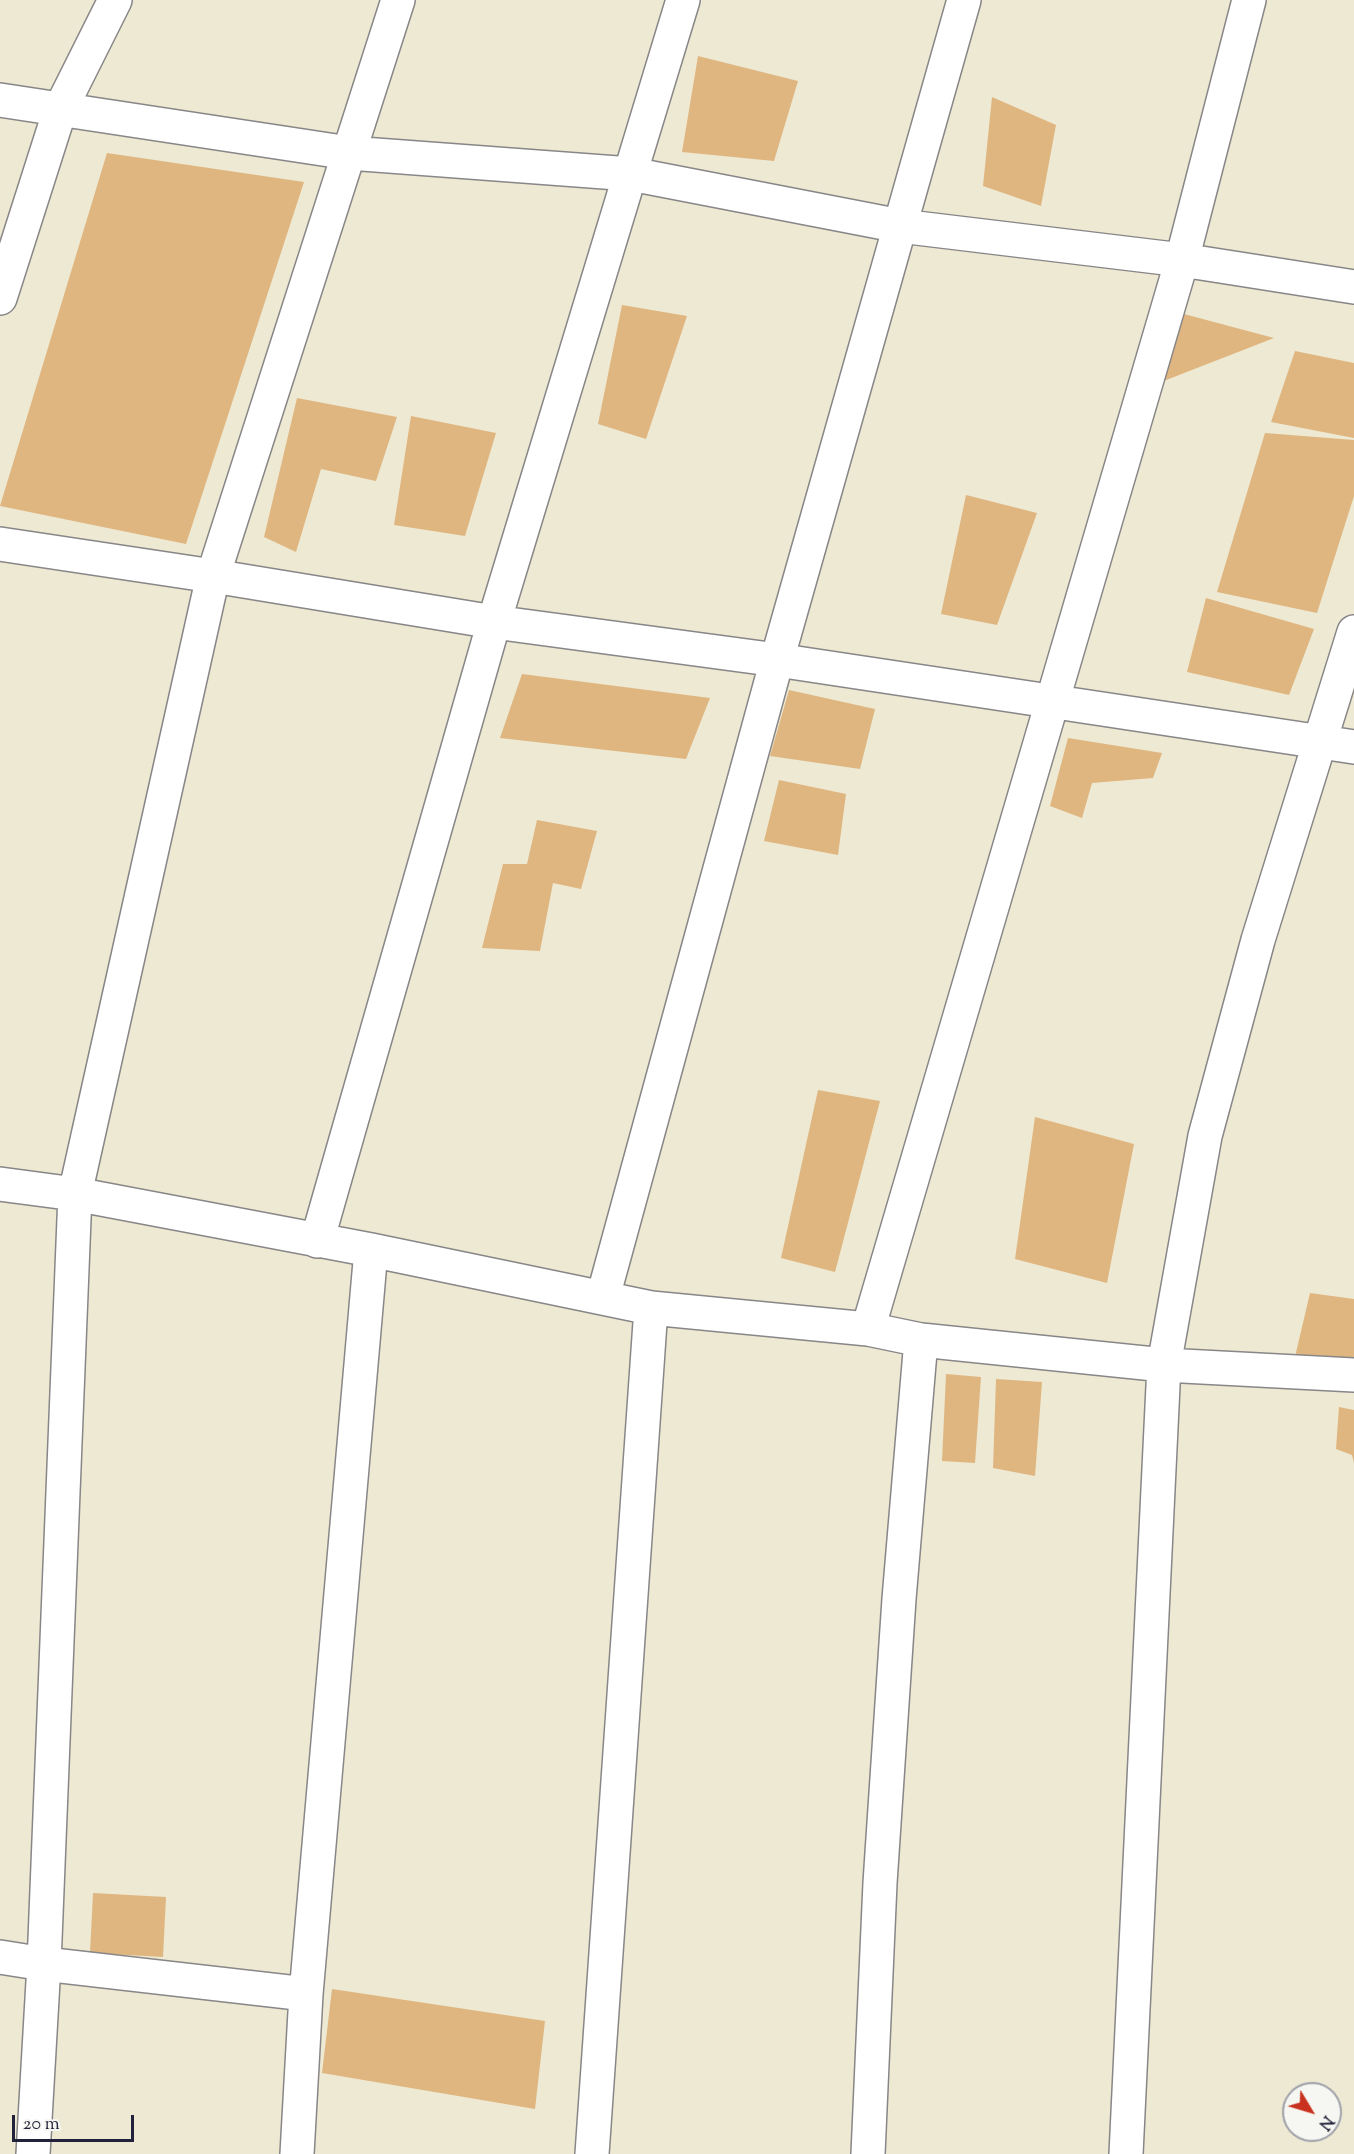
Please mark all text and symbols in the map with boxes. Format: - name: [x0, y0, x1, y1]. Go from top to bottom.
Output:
- north arrow: [1282, 2082, 1342, 2142]
- scale bar: [15, 2103, 136, 2141]
- text: N: [1312, 2110, 1338, 2134]
- text: 20 m: [23, 2112, 60, 2138]

